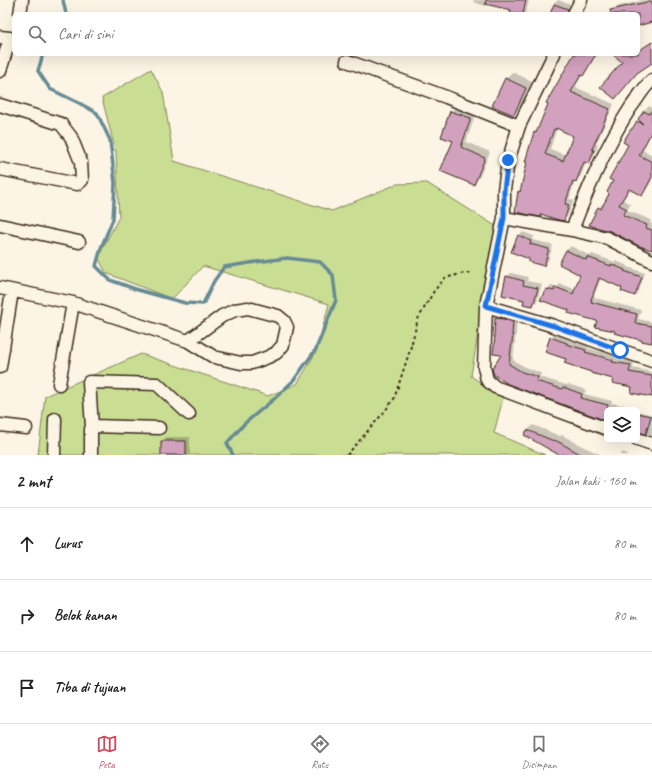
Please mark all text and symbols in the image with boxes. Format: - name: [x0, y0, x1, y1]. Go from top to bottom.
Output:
- search box: [12, 12, 640, 56]
- icon: search: [26, 23, 48, 45]
- text: Cari di sini: [58, 25, 113, 44]
- route end: [499, 151, 517, 169]
- route start: [611, 341, 629, 359]
- map controls: [604, 407, 640, 443]
- button: layers: [604, 407, 640, 443]
- text: 2 mnt: [16, 471, 51, 492]
- text: Jalan kaki · 160 m: [556, 473, 636, 489]
- icon: ahead: [16, 533, 38, 555]
- text: Lurus: [54, 534, 82, 553]
- text: 80 m: [614, 536, 636, 552]
- icon: right: [16, 605, 38, 627]
- text: Belok kanan: [54, 606, 117, 625]
- text: 80 m: [614, 608, 636, 624]
- icon: arrive: [16, 677, 38, 699]
- text: Tiba di tujuan: [54, 678, 125, 697]
- tab: Peta: [96, 733, 118, 771]
- tab: Rute: [309, 733, 331, 771]
- tab: Disimpan: [522, 733, 556, 771]

